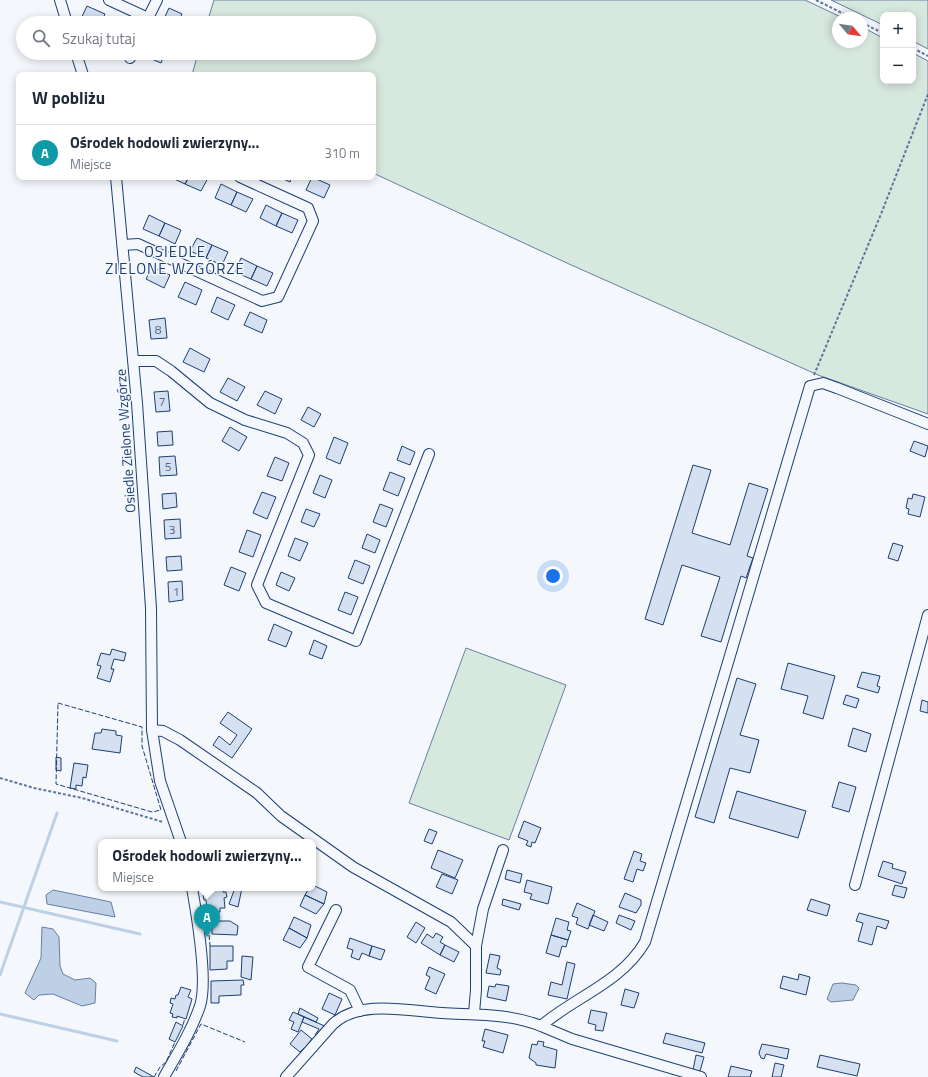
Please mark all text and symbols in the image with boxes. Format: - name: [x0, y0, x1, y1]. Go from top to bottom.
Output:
- north arrow: [832, 12, 868, 48]
- map controls: [880, 12, 916, 84]
- button: +: [880, 12, 916, 48]
- search box: [16, 16, 376, 60]
- icon: search: [30, 27, 52, 49]
- text: Szukaj tutaj: [62, 27, 135, 50]
- button: −: [880, 48, 916, 84]
- text: W pobliżu: [32, 85, 105, 111]
- text: Ośrodek hodowli zwierzyny...: [70, 131, 259, 154]
- text: A: [41, 143, 49, 163]
- text: 310 m: [324, 143, 360, 163]
- text: Miejsce: [70, 154, 111, 174]
- district label: OSIEDLE ZIELONE WZGÓRZE: [105, 240, 245, 280]
- house number: 8: [155, 320, 162, 339]
- street label: Osiedle Zielone Wzgórze: [109, 368, 141, 514]
- house number: 7: [159, 392, 165, 411]
- house number: 5: [165, 457, 172, 476]
- house number: 3: [169, 520, 175, 539]
- your location: [543, 566, 563, 586]
- house number: 1: [173, 582, 179, 601]
- popup: [98, 839, 316, 891]
- text: Ośrodek hodowli zwierzyny...: [112, 844, 302, 867]
- text: Miejsce: [112, 867, 154, 887]
- pin: A: [194, 904, 220, 937]

